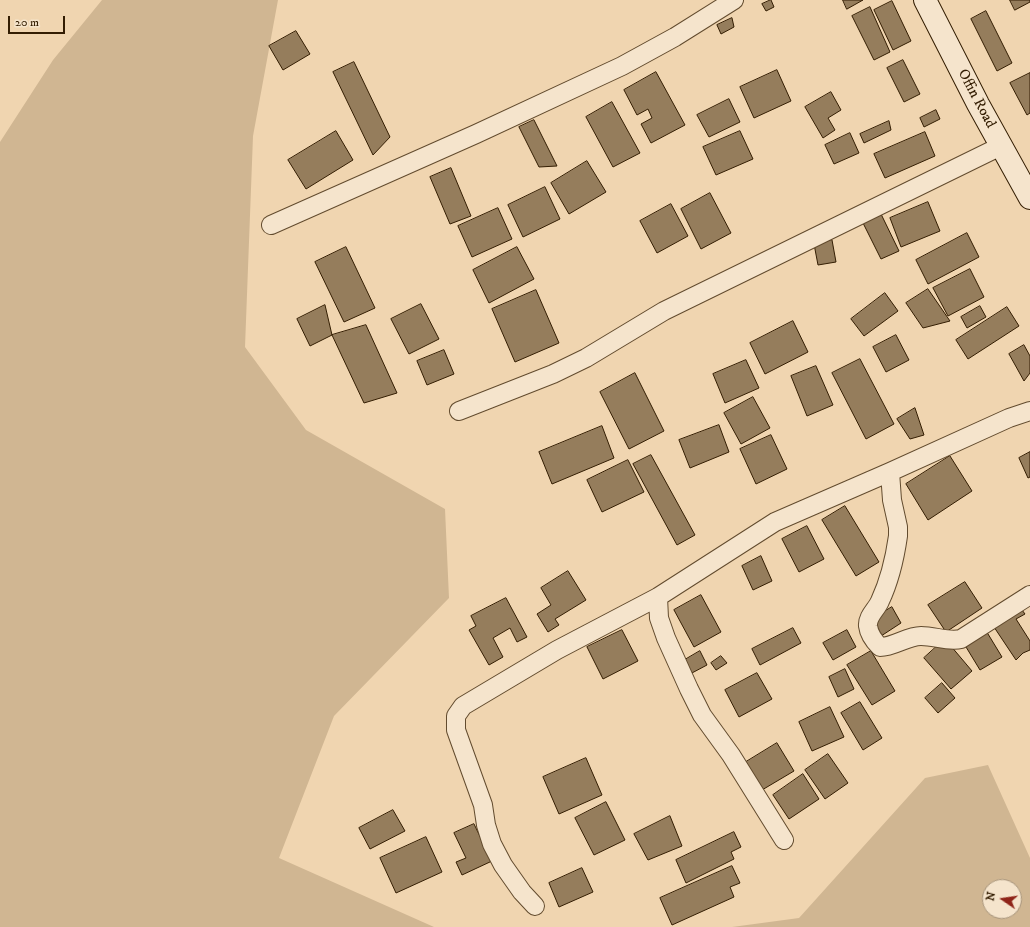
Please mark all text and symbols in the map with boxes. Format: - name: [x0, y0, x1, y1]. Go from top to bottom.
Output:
- scale bar: [10, 8, 67, 34]
- text: 20 m: [15, 15, 39, 30]
- street label: Offin Road: [953, 66, 999, 132]
- north arrow: [982, 879, 1022, 919]
- text: N: [983, 891, 999, 903]

